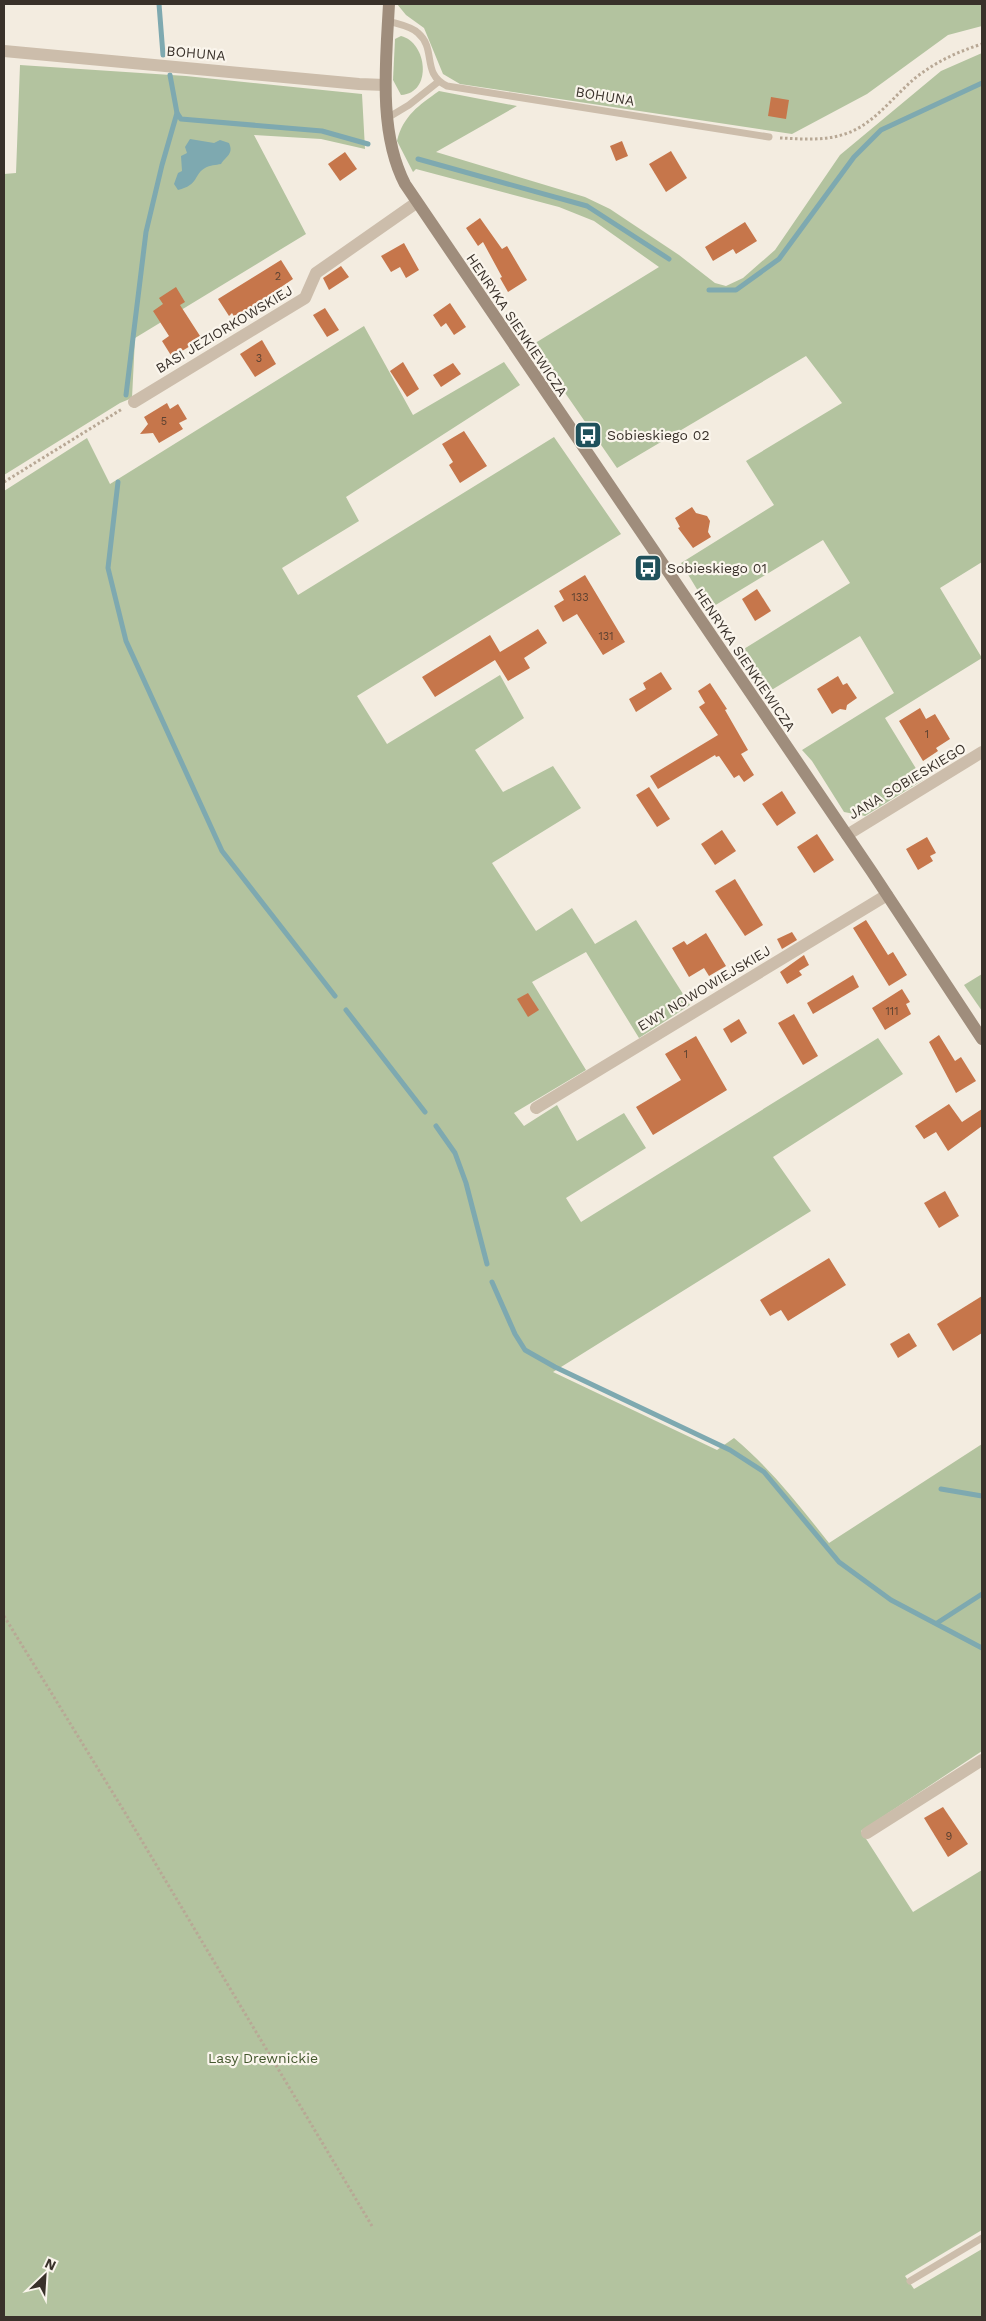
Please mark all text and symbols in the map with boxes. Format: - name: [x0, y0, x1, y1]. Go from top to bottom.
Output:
- street label: BOHUNA: [166, 42, 226, 64]
- street label: BOHUNA: [574, 83, 636, 109]
- street label: HENRYKA SIENKIEWICZA: [463, 251, 571, 399]
- house number: 2: [275, 270, 281, 283]
- street label: BASI JEZIORKOWSKIEJ: [153, 282, 295, 376]
- house number: 3: [256, 352, 262, 365]
- house number: 5: [161, 415, 167, 428]
- bus stop icon: Sobieskiego 02: [573, 420, 603, 450]
- place label: Sobieskiego 02: [607, 427, 710, 443]
- bus stop icon: Sobieskiego 01: [633, 553, 663, 583]
- place label: Sobieskiego 01: [667, 560, 767, 576]
- street label: HENRYKA SIENKIEWICZA: [691, 586, 799, 734]
- house number: 133: [571, 591, 589, 604]
- house number: 131: [599, 630, 614, 643]
- house number: 1: [925, 728, 929, 741]
- street label: JANA SOBIESKIEGO: [846, 740, 968, 822]
- street label: EWY NOWOWIEJSKIEJ: [635, 942, 773, 1034]
- house number: 111: [886, 1005, 898, 1018]
- house number: 1: [684, 1048, 688, 1061]
- house number: 9: [946, 1830, 953, 1843]
- park label: Lasy Drewnickie: [208, 2050, 318, 2066]
- north arrow: [20, 2251, 70, 2301]
- text: N: [42, 2255, 59, 2274]

